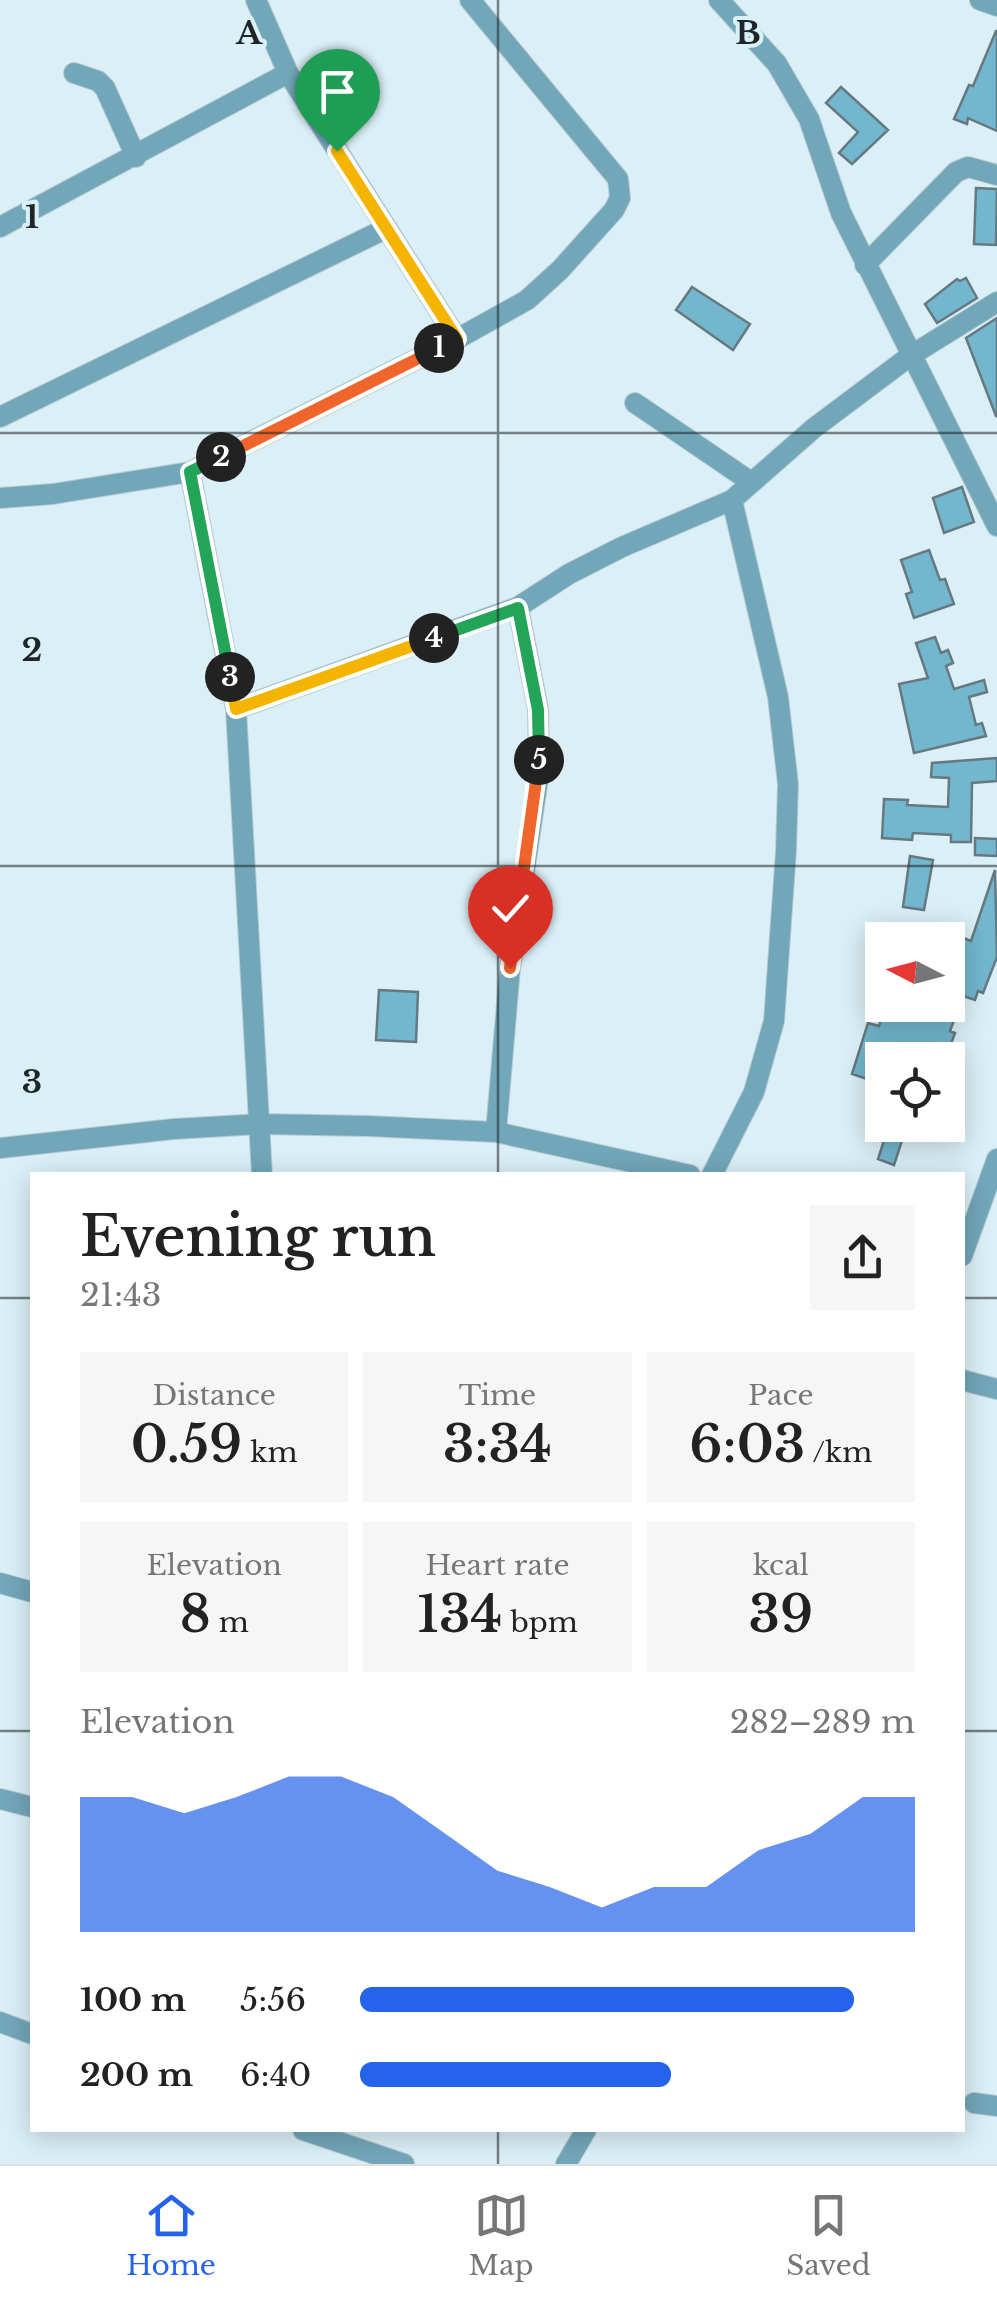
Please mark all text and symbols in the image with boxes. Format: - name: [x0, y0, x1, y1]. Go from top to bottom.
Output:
- text: A: [235, 13, 263, 53]
- text: B: [735, 13, 761, 53]
- pin: [295, 49, 380, 152]
- icon: arrive: [310, 64, 365, 119]
- text: 1: [25, 197, 39, 237]
- pin: 1: [414, 323, 464, 373]
- text: 1: [433, 330, 445, 365]
- pin: 2: [196, 432, 246, 482]
- text: 2: [212, 439, 230, 474]
- pin: 4: [409, 613, 459, 663]
- text: 4: [425, 620, 443, 655]
- text: 2: [22, 630, 42, 670]
- pin: 3: [205, 652, 255, 702]
- text: 3: [221, 659, 239, 694]
- pin: 5: [514, 735, 564, 785]
- text: 5: [531, 742, 547, 777]
- pin: [468, 866, 553, 969]
- icon: check: [483, 881, 538, 936]
- north arrow: [865, 922, 965, 1022]
- map controls: [865, 922, 965, 1142]
- button: locate: [865, 1042, 965, 1142]
- text: 3: [22, 1062, 42, 1102]
- text: Evening run: [80, 1203, 436, 1271]
- button: share: [810, 1205, 915, 1310]
- text: 21:43: [80, 1275, 162, 1315]
- text: Distance: [152, 1378, 276, 1413]
- text: Time: [459, 1378, 536, 1413]
- text: Pace: [748, 1378, 814, 1413]
- text: 0.59: [131, 1413, 242, 1476]
- text: 3:34: [443, 1413, 552, 1476]
- text: 6:03: [689, 1413, 805, 1476]
- text: km: [242, 1435, 298, 1470]
- text: /km: [805, 1435, 872, 1470]
- text: Elevation: [147, 1548, 282, 1583]
- text: Heart rate: [425, 1548, 570, 1583]
- text: kcal: [753, 1548, 809, 1583]
- text: 8: [179, 1583, 211, 1646]
- text: 134: [417, 1583, 502, 1646]
- text: 39: [748, 1583, 813, 1646]
- text: m: [211, 1605, 249, 1640]
- text: bpm: [502, 1605, 578, 1640]
- text: Elevation: [80, 1702, 234, 1742]
- text: 282–289 m: [730, 1702, 915, 1742]
- text: 100 m: [80, 1980, 186, 2020]
- text: 5:56: [240, 1980, 306, 2020]
- text: 200 m: [80, 2055, 193, 2095]
- text: 6:40: [240, 2055, 311, 2095]
- tab: Home: [126, 2188, 216, 2283]
- tab: Map: [469, 2188, 534, 2283]
- tab: Saved: [786, 2188, 871, 2283]

